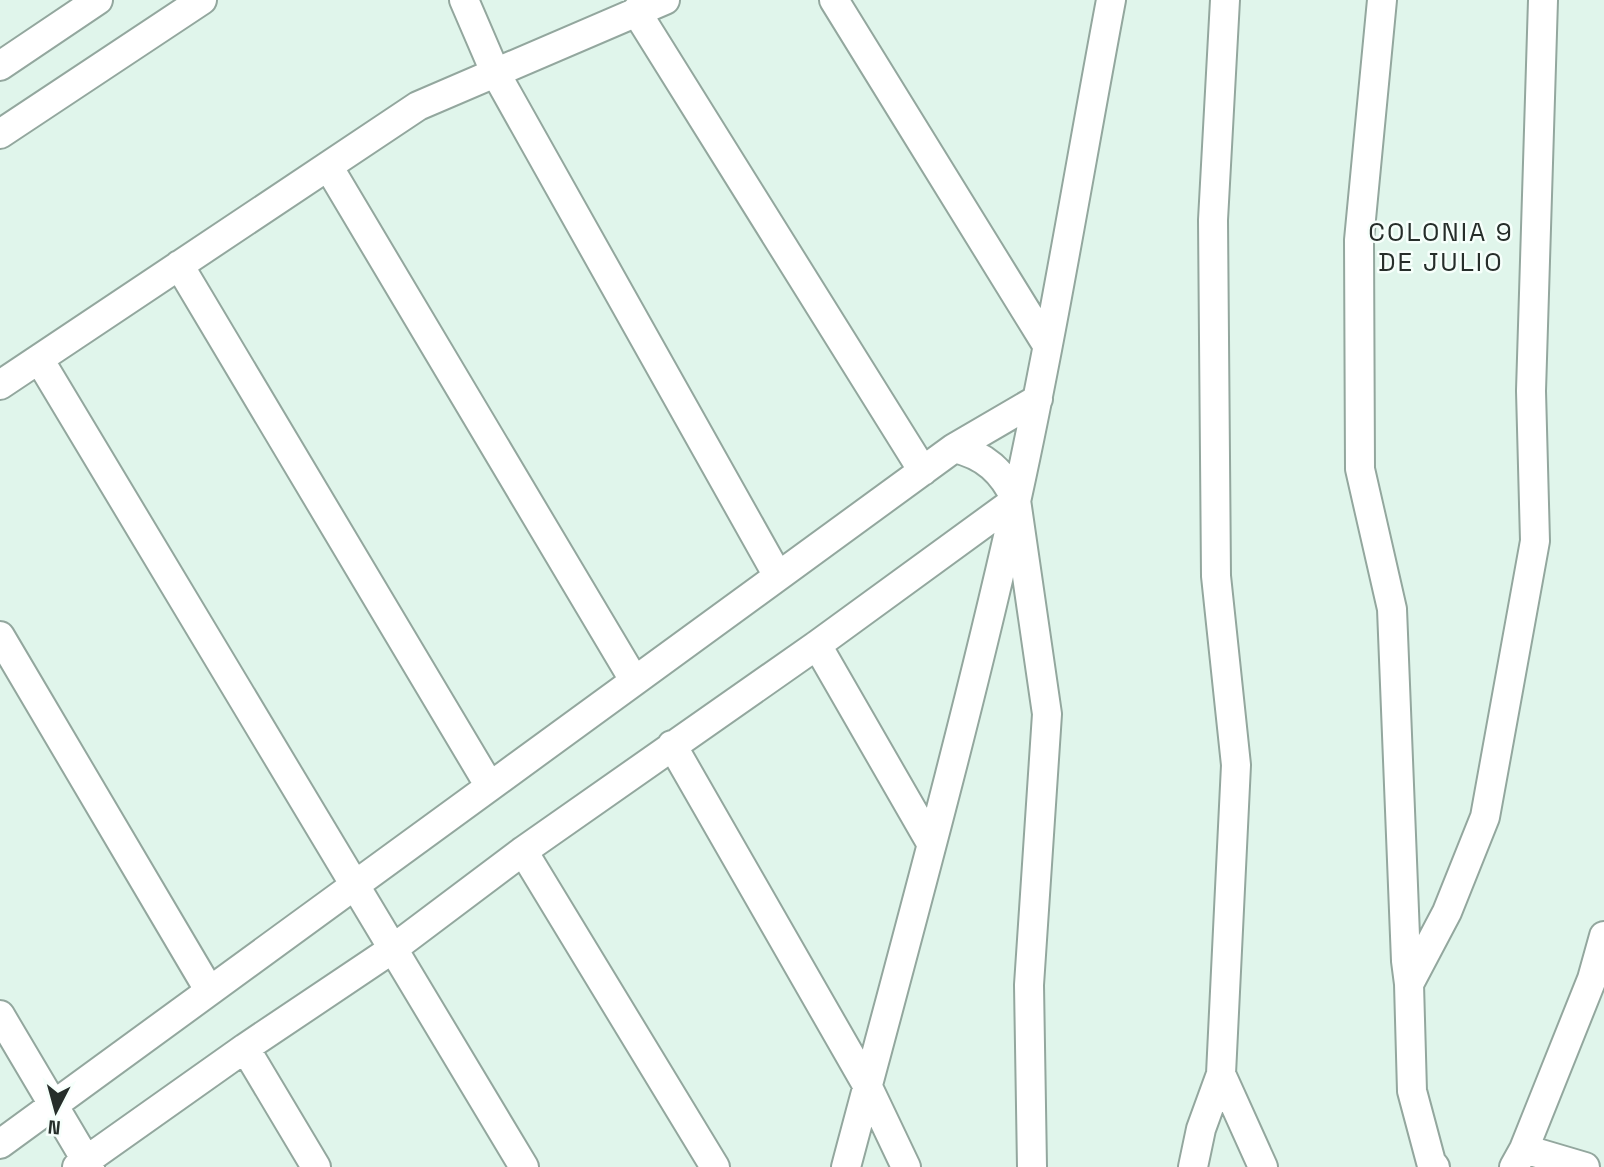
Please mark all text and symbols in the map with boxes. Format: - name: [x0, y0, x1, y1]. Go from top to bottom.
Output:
- district label: COLONIA 9 DE JULIO: [1368, 215, 1514, 279]
- north arrow: [21, 1076, 91, 1146]
- text: N: [47, 1114, 62, 1141]

